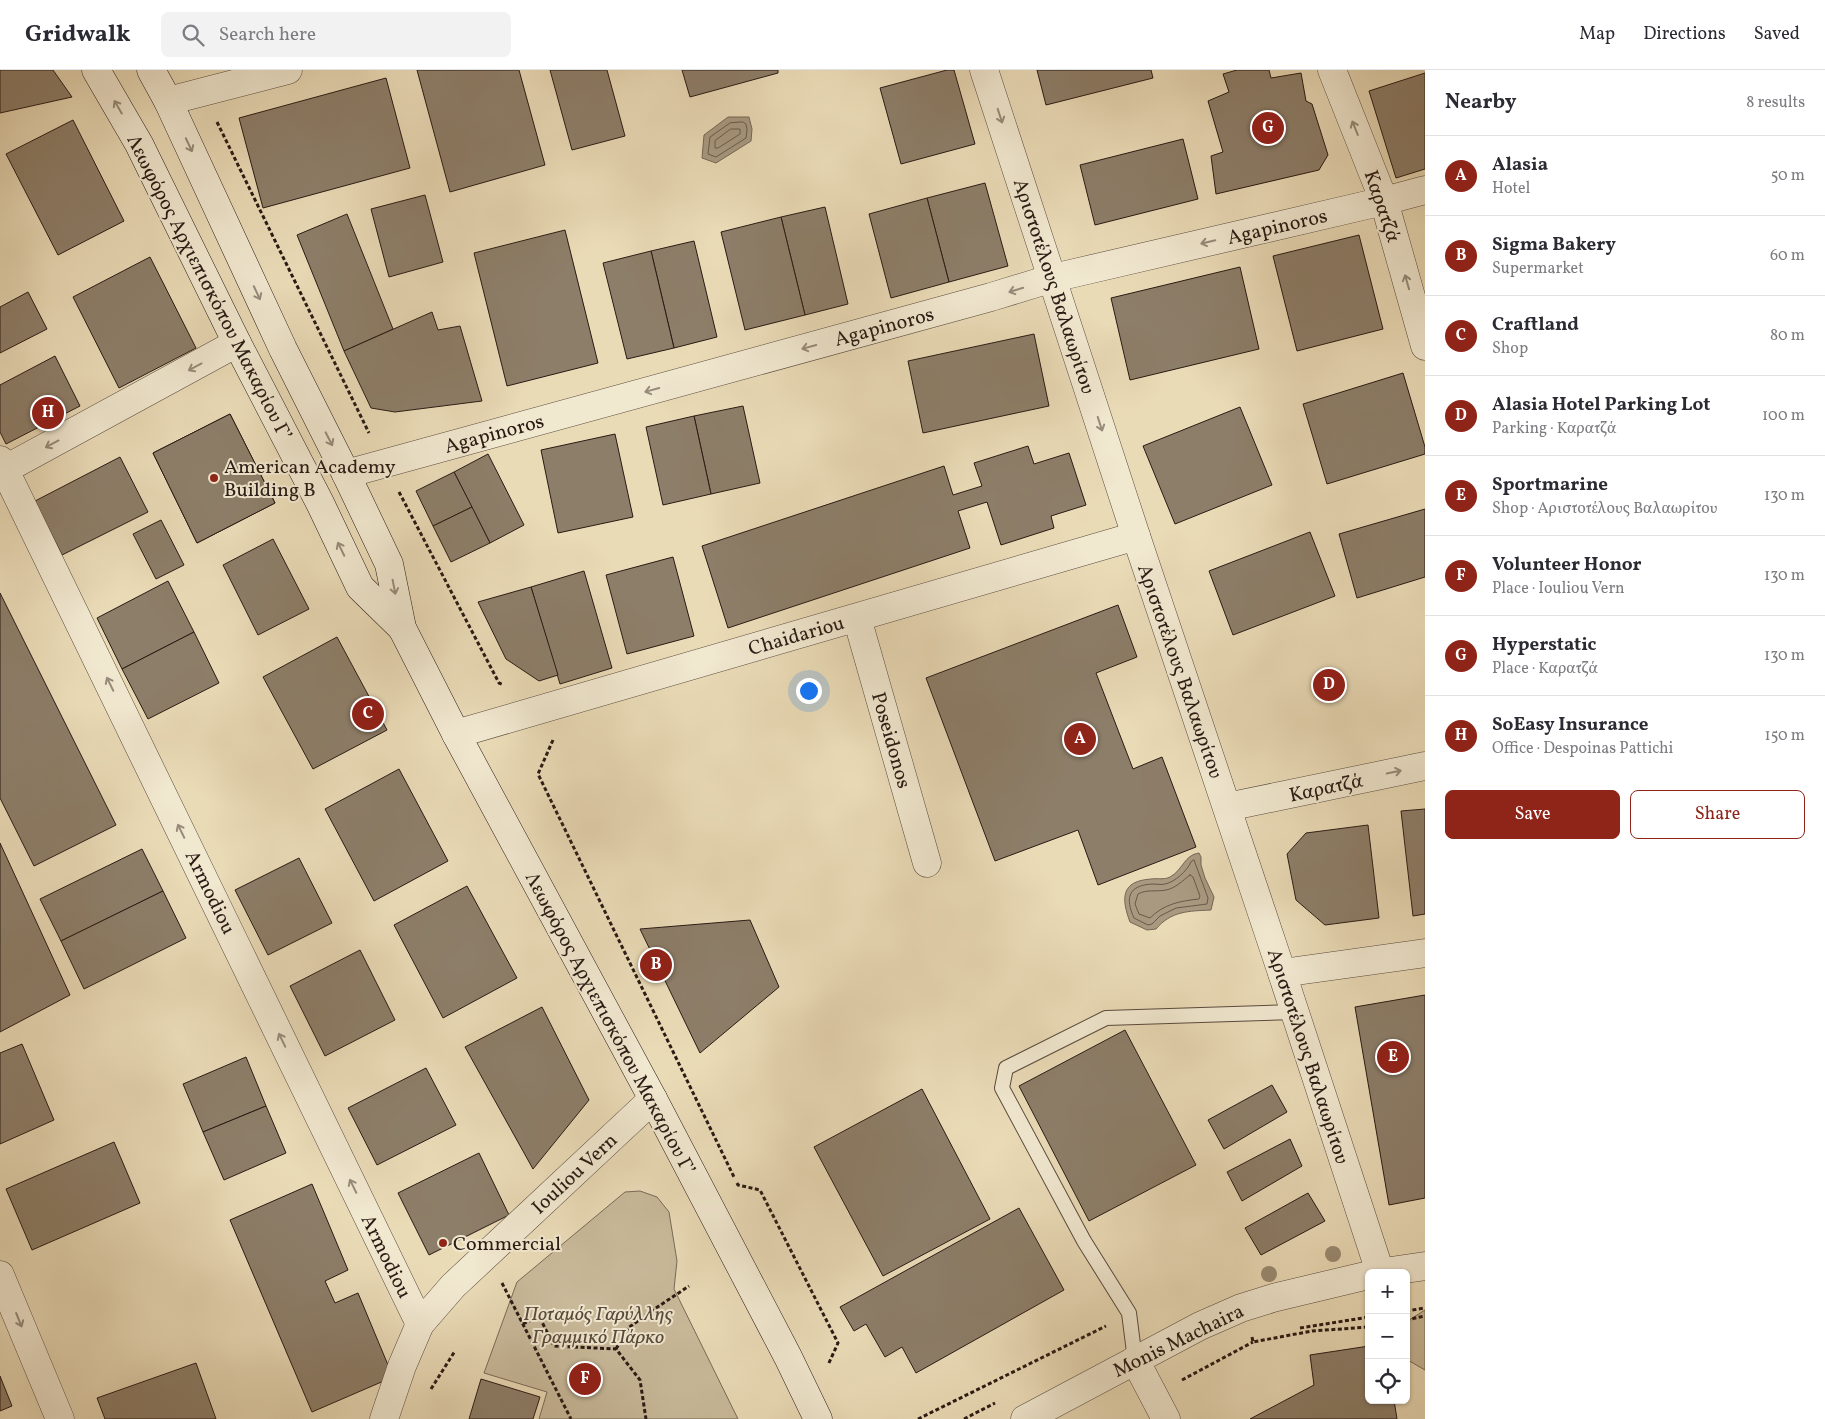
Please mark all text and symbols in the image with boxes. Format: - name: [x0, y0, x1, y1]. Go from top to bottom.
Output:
- search box: [161, 12, 511, 57]
- text: Gridwalk: [25, 18, 131, 52]
- icon: search: [179, 21, 207, 49]
- text: Search here: [219, 22, 316, 48]
- text: Map: [1579, 22, 1615, 47]
- text: Directions: [1643, 22, 1726, 47]
- text: Saved: [1754, 22, 1800, 47]
- text: Nearby: [1445, 88, 1516, 117]
- text: 8 results: [1746, 92, 1805, 114]
- one-way arrow: [112, 100, 122, 115]
- one-way arrow: [995, 108, 1005, 124]
- pin: G: [1252, 109, 1284, 147]
- one-way arrow: [1350, 121, 1359, 136]
- street label: Λεωφόρος Αρχιεπισκόπου Μακαρίου Γ’: [119, 130, 298, 446]
- one-way arrow: [185, 137, 194, 152]
- text: Alasia: [1492, 152, 1548, 178]
- text: A: [1455, 165, 1467, 187]
- text: 50 m: [1771, 165, 1805, 187]
- street label: Καρατζά: [1356, 167, 1407, 247]
- street label: Αριστοτέλους Βαλαωρίτου: [1005, 175, 1101, 398]
- text: Hotel: [1492, 178, 1530, 200]
- street label: Agapinoros: [1225, 203, 1330, 253]
- text: Sigma Bakery: [1492, 232, 1616, 258]
- one-way arrow: [1200, 238, 1216, 247]
- text: B: [1456, 245, 1466, 267]
- text: 60 m: [1770, 245, 1805, 267]
- text: Supermarket: [1492, 258, 1584, 280]
- one-way arrow: [1401, 274, 1411, 290]
- one-way arrow: [253, 285, 262, 300]
- one-way arrow: [1008, 285, 1024, 295]
- street label: Agapinoros: [832, 301, 937, 355]
- text: Craftland: [1492, 312, 1579, 338]
- text: C: [1456, 325, 1466, 347]
- text: 80 m: [1770, 325, 1805, 347]
- text: Shop: [1492, 338, 1528, 360]
- one-way arrow: [801, 343, 817, 352]
- one-way arrow: [188, 362, 202, 372]
- one-way arrow: [644, 386, 660, 395]
- text: Alasia Hotel Parking Lot: [1492, 392, 1710, 418]
- pin: H: [32, 394, 64, 432]
- text: D: [1455, 405, 1467, 427]
- text: 100 m: [1762, 405, 1805, 427]
- street label: Agapinoros: [442, 408, 547, 462]
- one-way arrow: [1096, 416, 1105, 432]
- text: Parking · Καρατζά: [1492, 418, 1617, 440]
- one-way arrow: [324, 431, 334, 446]
- one-way arrow: [44, 439, 59, 449]
- place label: American Academy Building B: [224, 454, 396, 505]
- marker: American Academy Building B: [208, 472, 220, 484]
- text: Sportmarine: [1492, 472, 1608, 498]
- text: E: [1456, 485, 1466, 507]
- text: 130 m: [1764, 485, 1805, 507]
- text: Shop · Αριστοτέλους Βαλαωρίτου: [1492, 498, 1718, 520]
- one-way arrow: [336, 542, 346, 557]
- text: Volunteer Honor: [1492, 552, 1641, 578]
- street label: Αριστοτέλους Βαλαωρίτου: [1129, 561, 1229, 783]
- text: F: [1456, 565, 1466, 587]
- text: 130 m: [1764, 565, 1805, 587]
- one-way arrow: [389, 578, 399, 594]
- text: Place · Iouliou Vern: [1492, 578, 1625, 600]
- street label: Chaidariou: [745, 610, 848, 664]
- text: Hyperstatic: [1492, 632, 1596, 658]
- text: G: [1455, 645, 1467, 667]
- text: 130 m: [1764, 645, 1805, 667]
- text: Place · Καρατζά: [1492, 658, 1598, 680]
- pin: D: [1313, 666, 1345, 704]
- one-way arrow: [105, 677, 115, 692]
- your location: [796, 678, 822, 704]
- street label: Poseidonos: [863, 689, 917, 792]
- pin: C: [352, 695, 384, 733]
- text: SoEasy Insurance: [1492, 712, 1649, 738]
- pin: A: [1064, 720, 1096, 758]
- text: H: [1455, 725, 1467, 747]
- text: 150 m: [1764, 725, 1805, 747]
- text: Office · Despoinas Pattichi: [1492, 738, 1673, 760]
- street label: Καρατζά: [1287, 767, 1366, 810]
- one-way arrow: [1386, 767, 1402, 776]
- button: Save: [1445, 790, 1620, 839]
- button: Share: [1630, 790, 1805, 839]
- one-way arrow: [176, 823, 186, 838]
- street label: Armodiou: [177, 846, 242, 939]
- street label: Λεωφόρος Αρχιεπισκόπου Μακαρίου Γ’: [517, 867, 701, 1180]
- street label: Αριστοτέλους Βαλαωρίτου: [1259, 945, 1355, 1168]
- pin: B: [640, 946, 672, 984]
- one-way arrow: [277, 1033, 287, 1048]
- pin: E: [1377, 1038, 1409, 1076]
- street label: Iouliou Vern: [526, 1127, 624, 1222]
- one-way arrow: [348, 1179, 358, 1194]
- street label: Armodiou: [353, 1210, 418, 1303]
- place label: Commercial: [453, 1231, 561, 1259]
- marker: Commercial: [437, 1237, 449, 1249]
- map controls: [1365, 1269, 1410, 1404]
- button: +: [1365, 1269, 1410, 1314]
- street label: Monis Machaira: [1109, 1298, 1249, 1386]
- park label: Ποταμός Γαρύλλης Γραμμικό Πάρκο: [523, 1301, 673, 1352]
- one-way arrow: [14, 1312, 24, 1327]
- button: −: [1365, 1314, 1410, 1359]
- button: locate: [1365, 1359, 1410, 1404]
- pin: F: [569, 1360, 601, 1398]

